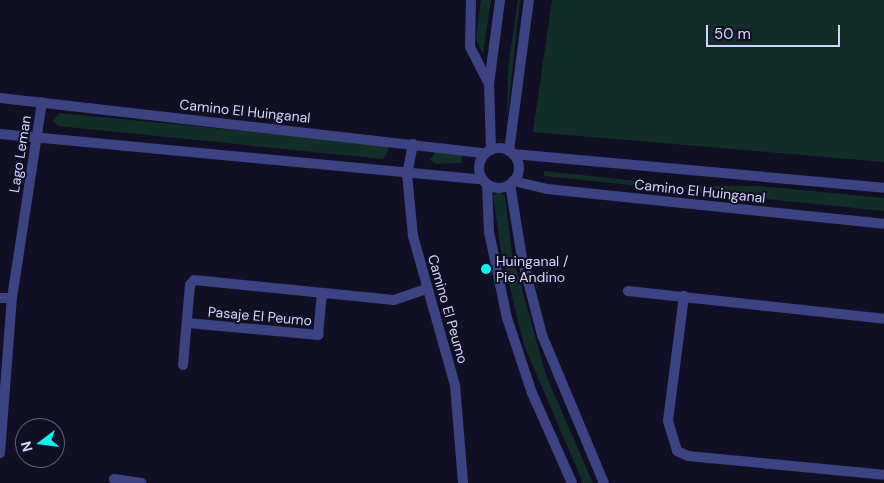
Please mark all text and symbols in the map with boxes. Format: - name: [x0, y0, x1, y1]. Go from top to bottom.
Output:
- scale bar: [709, 15, 843, 47]
- text: 50 m: [714, 24, 751, 44]
- street label: Camino El Huinganal: [179, 96, 311, 126]
- street label: Lago Leman: [6, 114, 34, 194]
- street label: Camino El Huinganal: [634, 176, 766, 206]
- street label: Camino El Peumo: [424, 252, 472, 366]
- place label: Huinganal / Pie Andino: [496, 253, 568, 286]
- marker: Huinganal / Pie Andino: [480, 263, 492, 275]
- street label: Pasaje El Peumo: [207, 303, 313, 329]
- north arrow: [15, 418, 65, 468]
- text: N: [16, 439, 36, 454]

